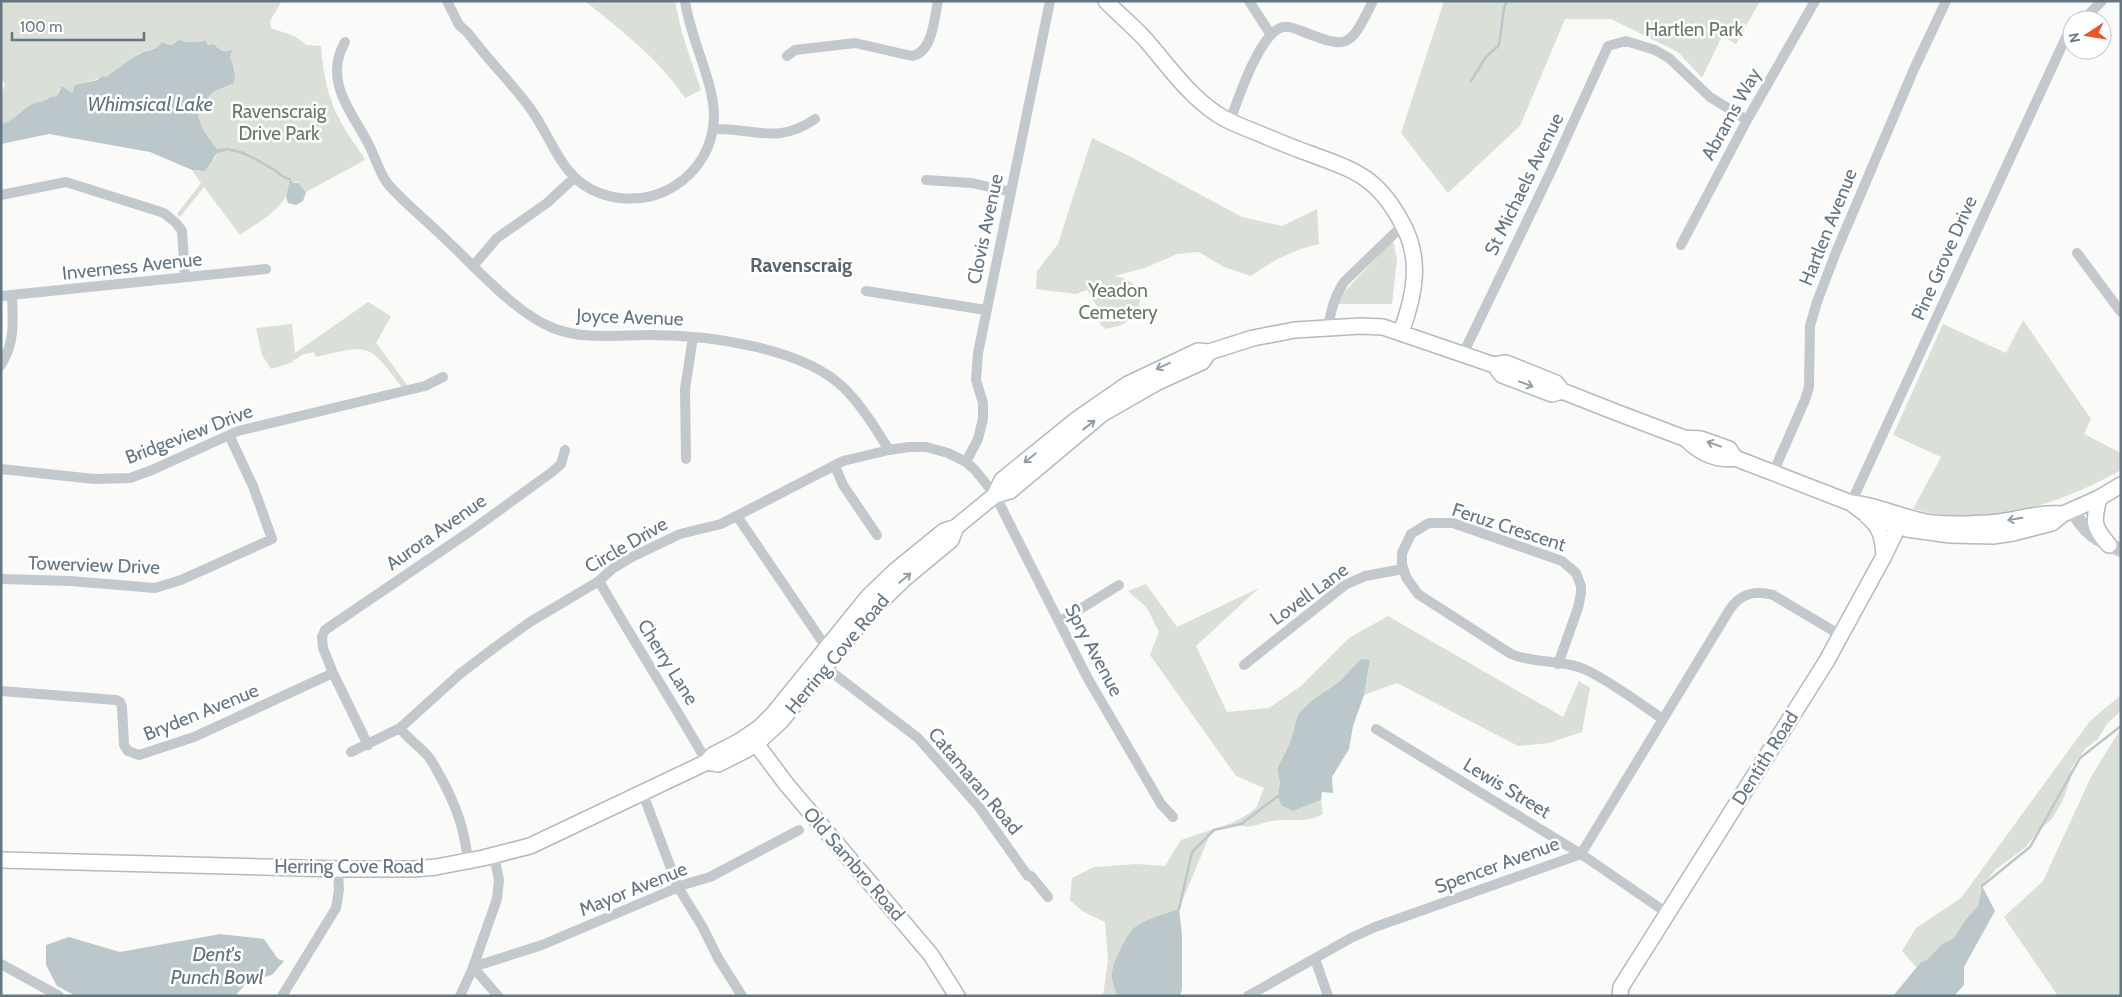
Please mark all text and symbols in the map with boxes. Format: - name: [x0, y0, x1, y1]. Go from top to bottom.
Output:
- scale bar: [12, 10, 145, 42]
- north arrow: [2062, 10, 2112, 60]
- text: 100 m: [20, 18, 62, 36]
- park label: Hartlen Park: [1645, 18, 1743, 41]
- text: N: [2064, 31, 2084, 44]
- street label: Abrams Way: [1696, 64, 1766, 164]
- water label: Whimsical Lake: [87, 92, 213, 116]
- park label: Ravenscraig Drive Park: [232, 100, 327, 145]
- street label: St Michaels Avenue: [1480, 109, 1569, 259]
- street label: Hartlen Avenue: [1794, 165, 1862, 289]
- street label: Clovis Avenue: [962, 172, 1008, 286]
- street label: Pine Grove Drive: [1906, 192, 1982, 324]
- street label: Inverness Avenue: [61, 247, 203, 285]
- district label: Ravenscraig: [750, 253, 852, 277]
- park label: Yeadon Cemetery: [1078, 279, 1158, 324]
- street label: Joyce Avenue: [575, 304, 684, 330]
- one-way arrow: [1156, 362, 1171, 371]
- one-way arrow: [1518, 380, 1533, 389]
- street label: Bridgeview Drive: [122, 399, 256, 469]
- one-way arrow: [1082, 419, 1095, 430]
- one-way arrow: [1707, 439, 1722, 448]
- one-way arrow: [1023, 452, 1036, 463]
- street label: Aurora Avenue: [381, 489, 491, 575]
- street label: Feruz Crescent: [1449, 498, 1569, 556]
- street label: Circle Drive: [581, 512, 672, 578]
- one-way arrow: [2007, 515, 2023, 525]
- street label: Towerview Drive: [28, 551, 161, 579]
- street label: Lovell Lane: [1266, 558, 1353, 630]
- one-way arrow: [898, 573, 911, 584]
- street label: Herring Cove Road: [780, 589, 894, 719]
- street label: Spry Avenue: [1060, 600, 1128, 701]
- street label: Cherry Lane: [633, 615, 703, 709]
- street label: Bryden Avenue: [140, 678, 262, 746]
- street label: Dentith Road: [1727, 707, 1803, 809]
- street label: Catamaran Road: [923, 723, 1027, 839]
- street label: Lewis Street: [1459, 753, 1555, 823]
- street label: Old Sambro Road: [798, 803, 910, 925]
- street label: Spencer Avenue: [1432, 832, 1563, 898]
- street label: Herring Cove Road: [274, 855, 424, 878]
- street label: Mayor Avenue: [576, 857, 691, 921]
- water label: Dent's Punch Bowl: [171, 942, 264, 989]

